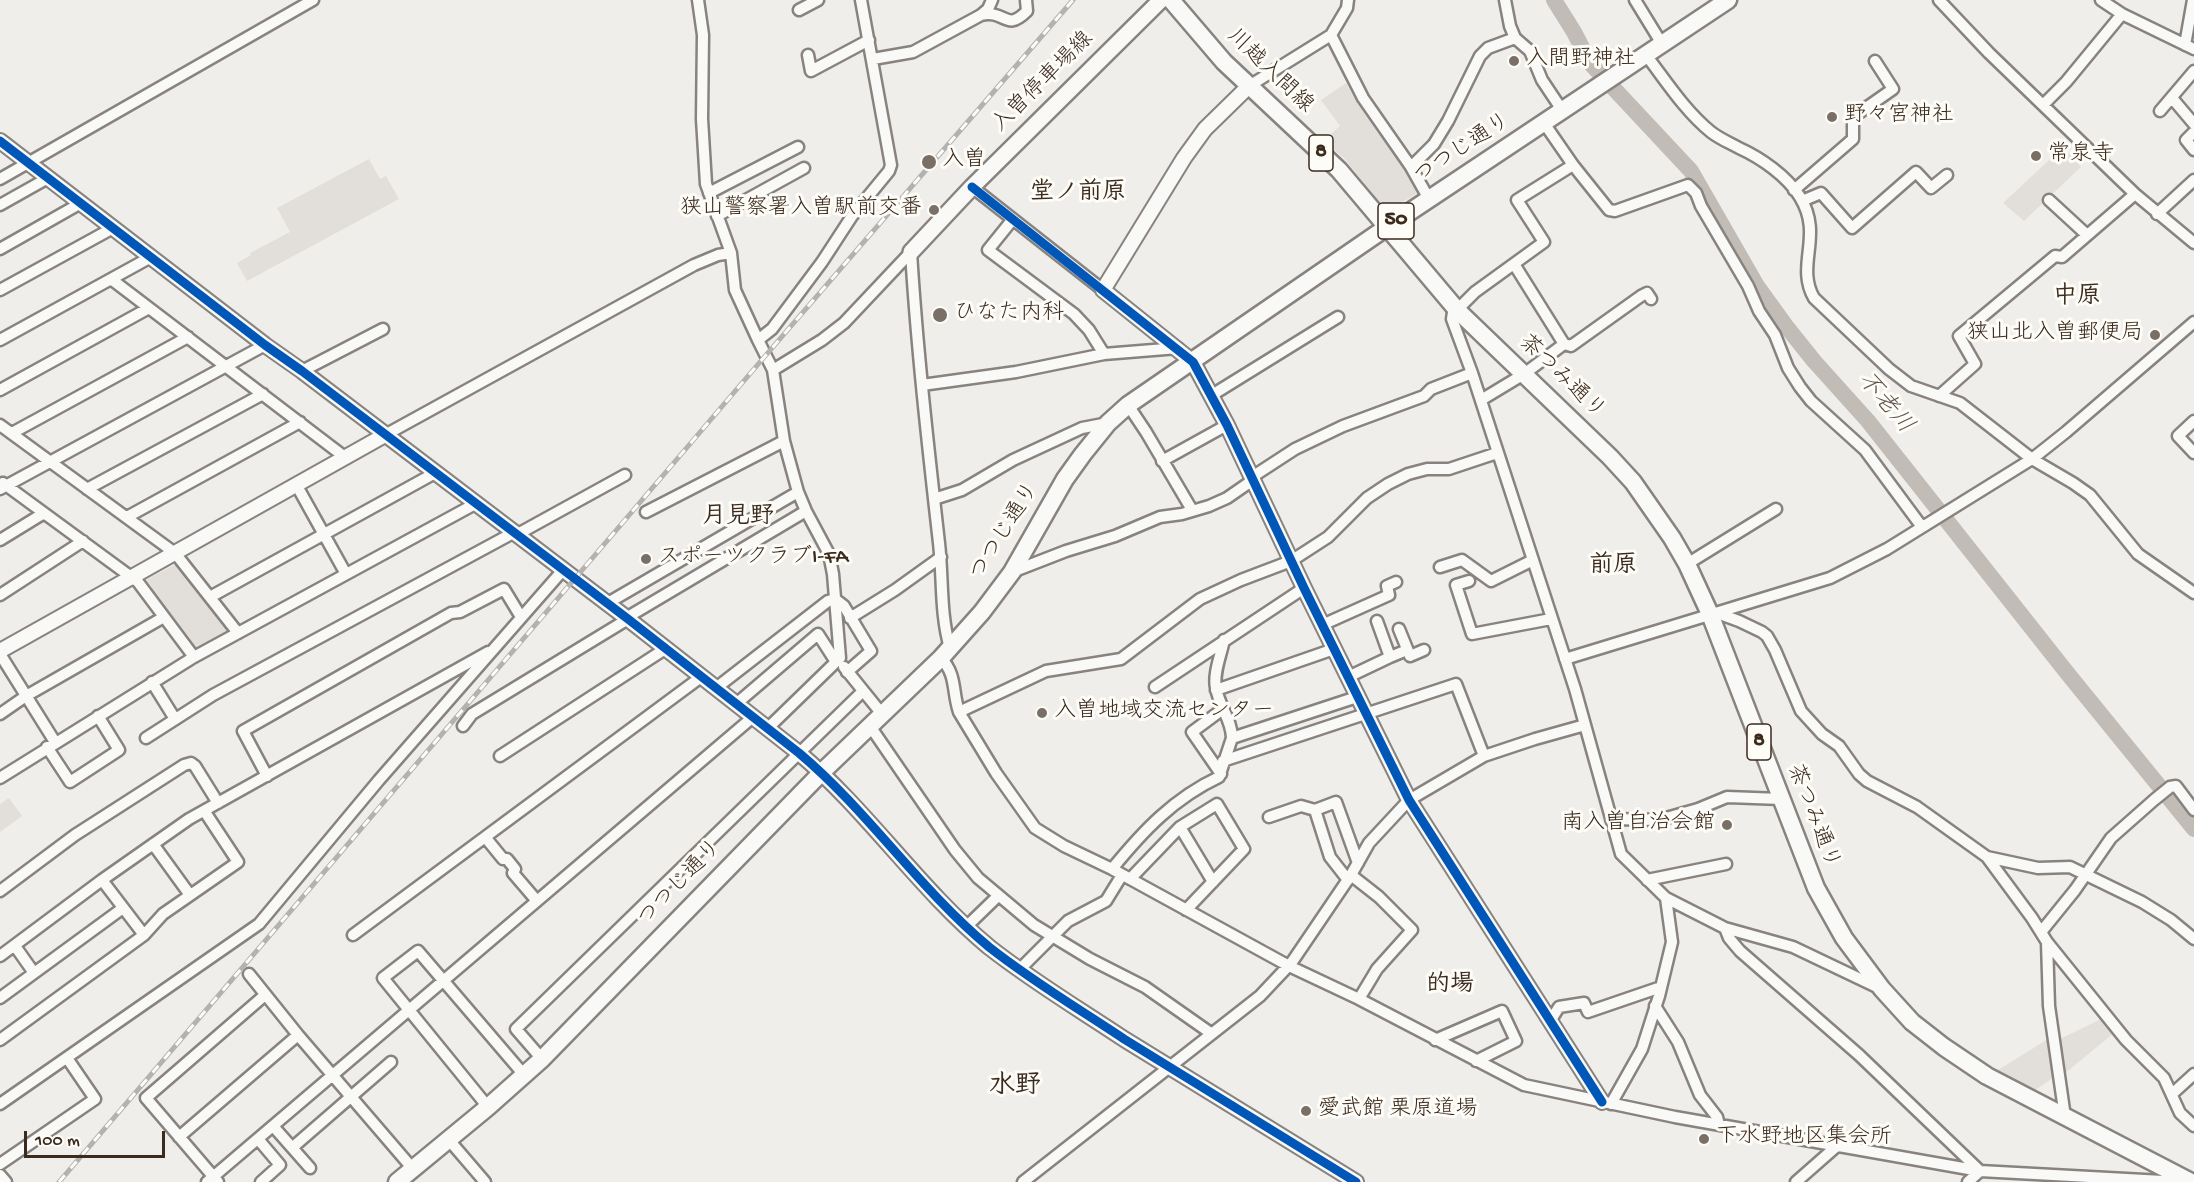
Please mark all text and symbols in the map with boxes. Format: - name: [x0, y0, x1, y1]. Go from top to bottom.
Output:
- street label: 川越入間線: [1220, 24, 1318, 120]
- street label: 入曽停車場線: [988, 27, 1100, 139]
- place label: 入間野神社: [1526, 48, 1636, 74]
- marker: 入間野神社: [1507, 54, 1521, 68]
- place label: 野々宮神社: [1844, 104, 1954, 130]
- street label: つつじ通り: [1410, 109, 1516, 191]
- marker: 野々宮神社: [1825, 110, 1839, 124]
- road number: 8: [1309, 135, 1333, 171]
- place label: 常泉寺: [2048, 143, 2114, 169]
- place label: 入曽: [942, 149, 986, 175]
- marker: 常泉寺: [2029, 149, 2043, 163]
- marker: 入曽: [920, 153, 938, 171]
- district label: 堂ノ前原: [1030, 180, 1126, 208]
- place label: 狭山警察署入曽駅前交番: [680, 197, 922, 223]
- marker: 狭山警察署入曽駅前交番: [927, 203, 941, 217]
- road number: 50: [1378, 203, 1414, 239]
- district label: 中原: [2053, 284, 2101, 312]
- place label: ひなた内科: [954, 302, 1064, 328]
- marker: ひなた内科: [931, 306, 949, 324]
- place label: 狭山北入曽郵便局: [1967, 322, 2143, 348]
- marker: 狭山北入曽郵便局: [2148, 328, 2162, 342]
- street label: 茶つみ通り: [1512, 330, 1610, 426]
- water label: 不老川: [1850, 367, 1918, 441]
- street label: つつじ通り: [966, 478, 1046, 586]
- district label: 月見野: [702, 504, 774, 532]
- place label: スポーツクラブI-FA: [658, 546, 848, 572]
- marker: スポーツクラブI-FA: [639, 552, 653, 566]
- district label: 前原: [1589, 553, 1637, 581]
- place label: 入曽地域交流センター: [1054, 700, 1274, 726]
- marker: 入曽地域交流センター: [1035, 706, 1049, 720]
- road number: 8: [1747, 724, 1771, 760]
- street label: 茶つみ通り: [1780, 761, 1844, 873]
- place label: 南入曽自治会館: [1561, 812, 1715, 838]
- marker: 南入曽自治会館: [1720, 818, 1734, 832]
- street label: つつじ通り: [633, 835, 729, 933]
- district label: 的場: [1426, 972, 1474, 1000]
- district label: 水野: [989, 1072, 1041, 1104]
- place label: 愛武館 栗原道場: [1318, 1098, 1477, 1124]
- marker: 愛武館 栗原道場: [1299, 1104, 1313, 1118]
- scale bar: [27, 1119, 168, 1157]
- place label: 下水野地区集会所: [1716, 1126, 1892, 1152]
- text: 100 m: [35, 1131, 80, 1152]
- marker: 下水野地区集会所: [1697, 1132, 1711, 1146]

